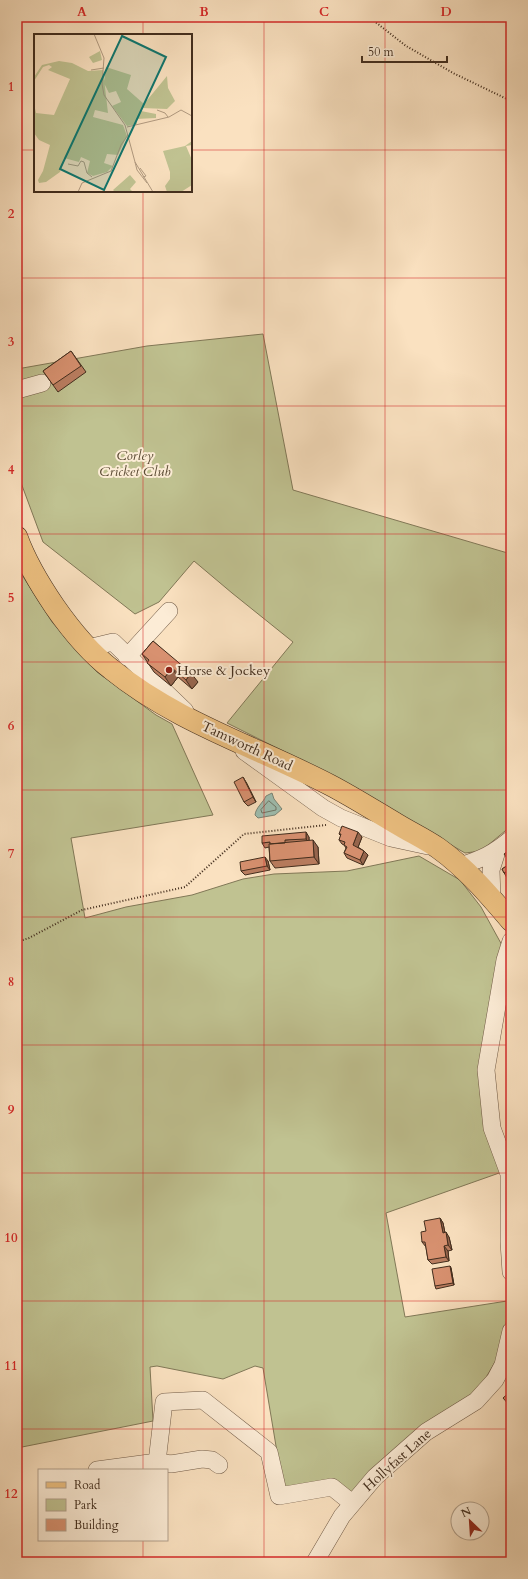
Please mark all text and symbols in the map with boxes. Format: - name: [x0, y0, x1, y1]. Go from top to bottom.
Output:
- text: A: [77, 3, 87, 21]
- text: B: [199, 3, 209, 21]
- text: C: [319, 3, 329, 21]
- text: D: [440, 3, 452, 21]
- inset map: [34, 34, 192, 192]
- scale bar: [362, 38, 447, 64]
- text: 50 m: [368, 44, 395, 60]
- text: 1: [8, 78, 14, 96]
- text: 2: [8, 205, 15, 223]
- text: 3: [8, 333, 15, 351]
- park label: Corley Cricket Club: [99, 446, 171, 481]
- text: 4: [8, 461, 15, 479]
- text: 5: [8, 589, 14, 607]
- place label: Horse & Jockey: [177, 661, 271, 680]
- marker: Horse & Jockey: [164, 665, 174, 675]
- text: 6: [8, 717, 15, 735]
- street label: Tamworth Road: [198, 717, 296, 776]
- text: 7: [8, 845, 15, 863]
- text: 8: [8, 973, 14, 991]
- text: 9: [8, 1101, 15, 1119]
- text: 10: [4, 1229, 18, 1247]
- text: 11: [4, 1357, 18, 1375]
- street label: Hollyfast Lane: [359, 1424, 435, 1496]
- legend: [38, 1469, 168, 1541]
- text: Road: [74, 1477, 101, 1493]
- text: 12: [4, 1485, 18, 1503]
- text: Park: [74, 1497, 98, 1513]
- north arrow: [450, 1501, 490, 1541]
- text: N: [458, 1503, 474, 1521]
- text: Building: [74, 1517, 119, 1533]

